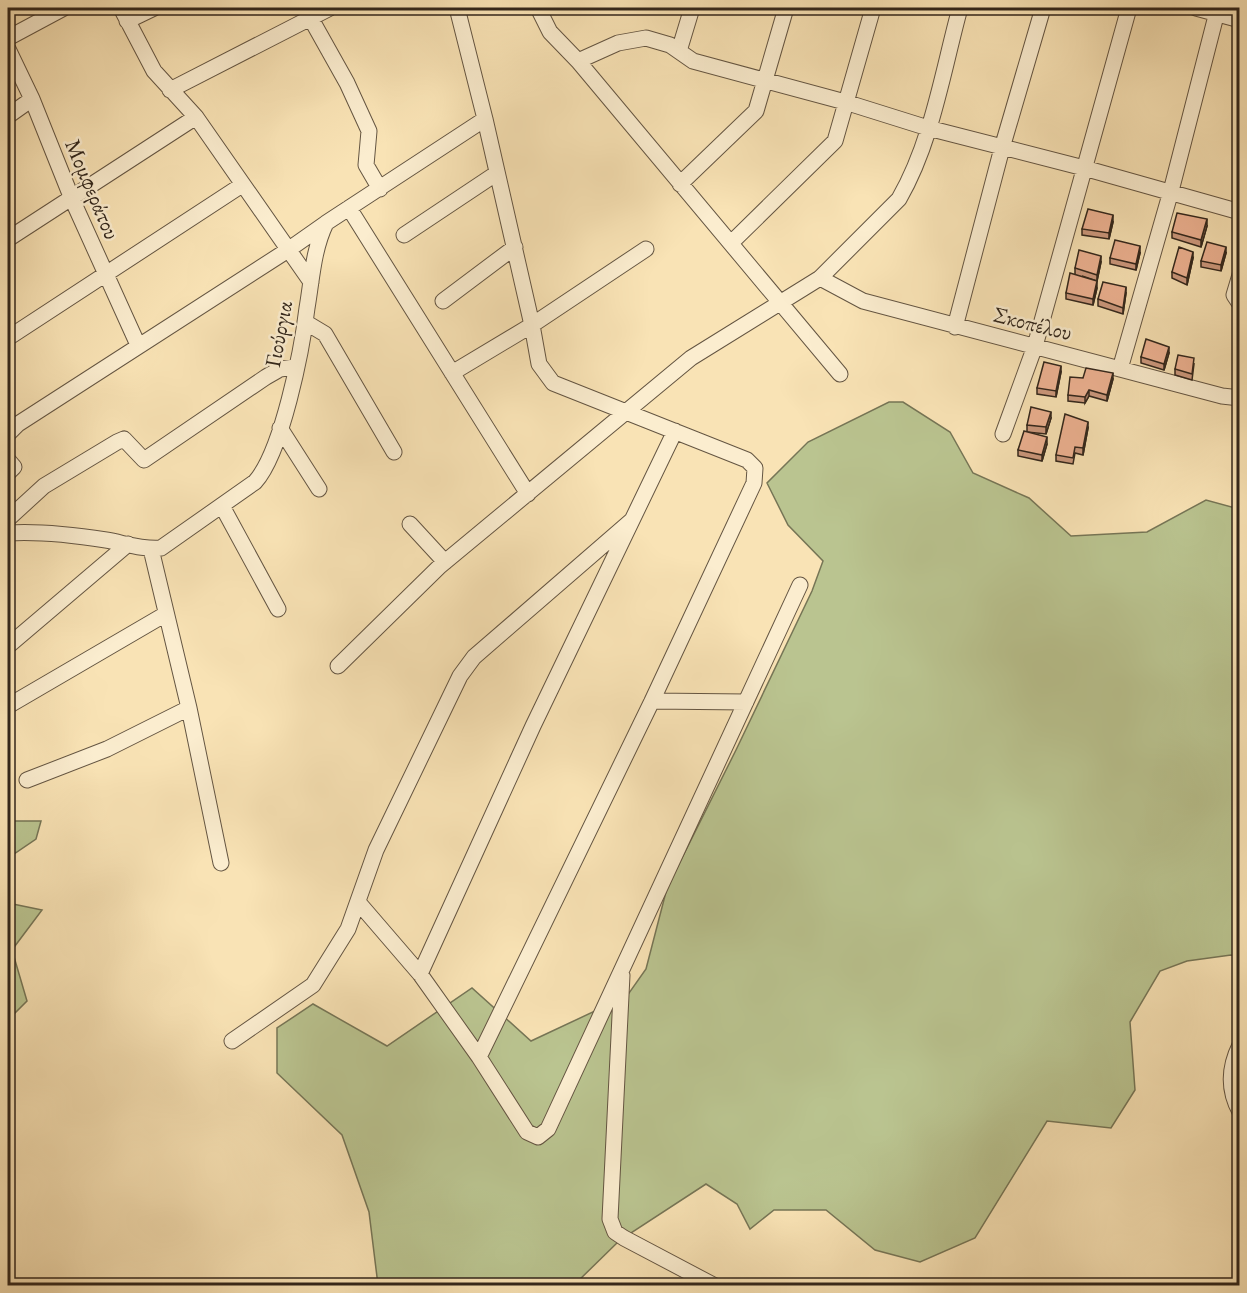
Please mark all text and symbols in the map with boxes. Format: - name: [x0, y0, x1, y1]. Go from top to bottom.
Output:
- street label: Μομφεράτου: [58, 135, 127, 244]
- street label: Γιούργια: [258, 298, 299, 370]
- street label: Σκοπέλου: [991, 300, 1075, 347]

